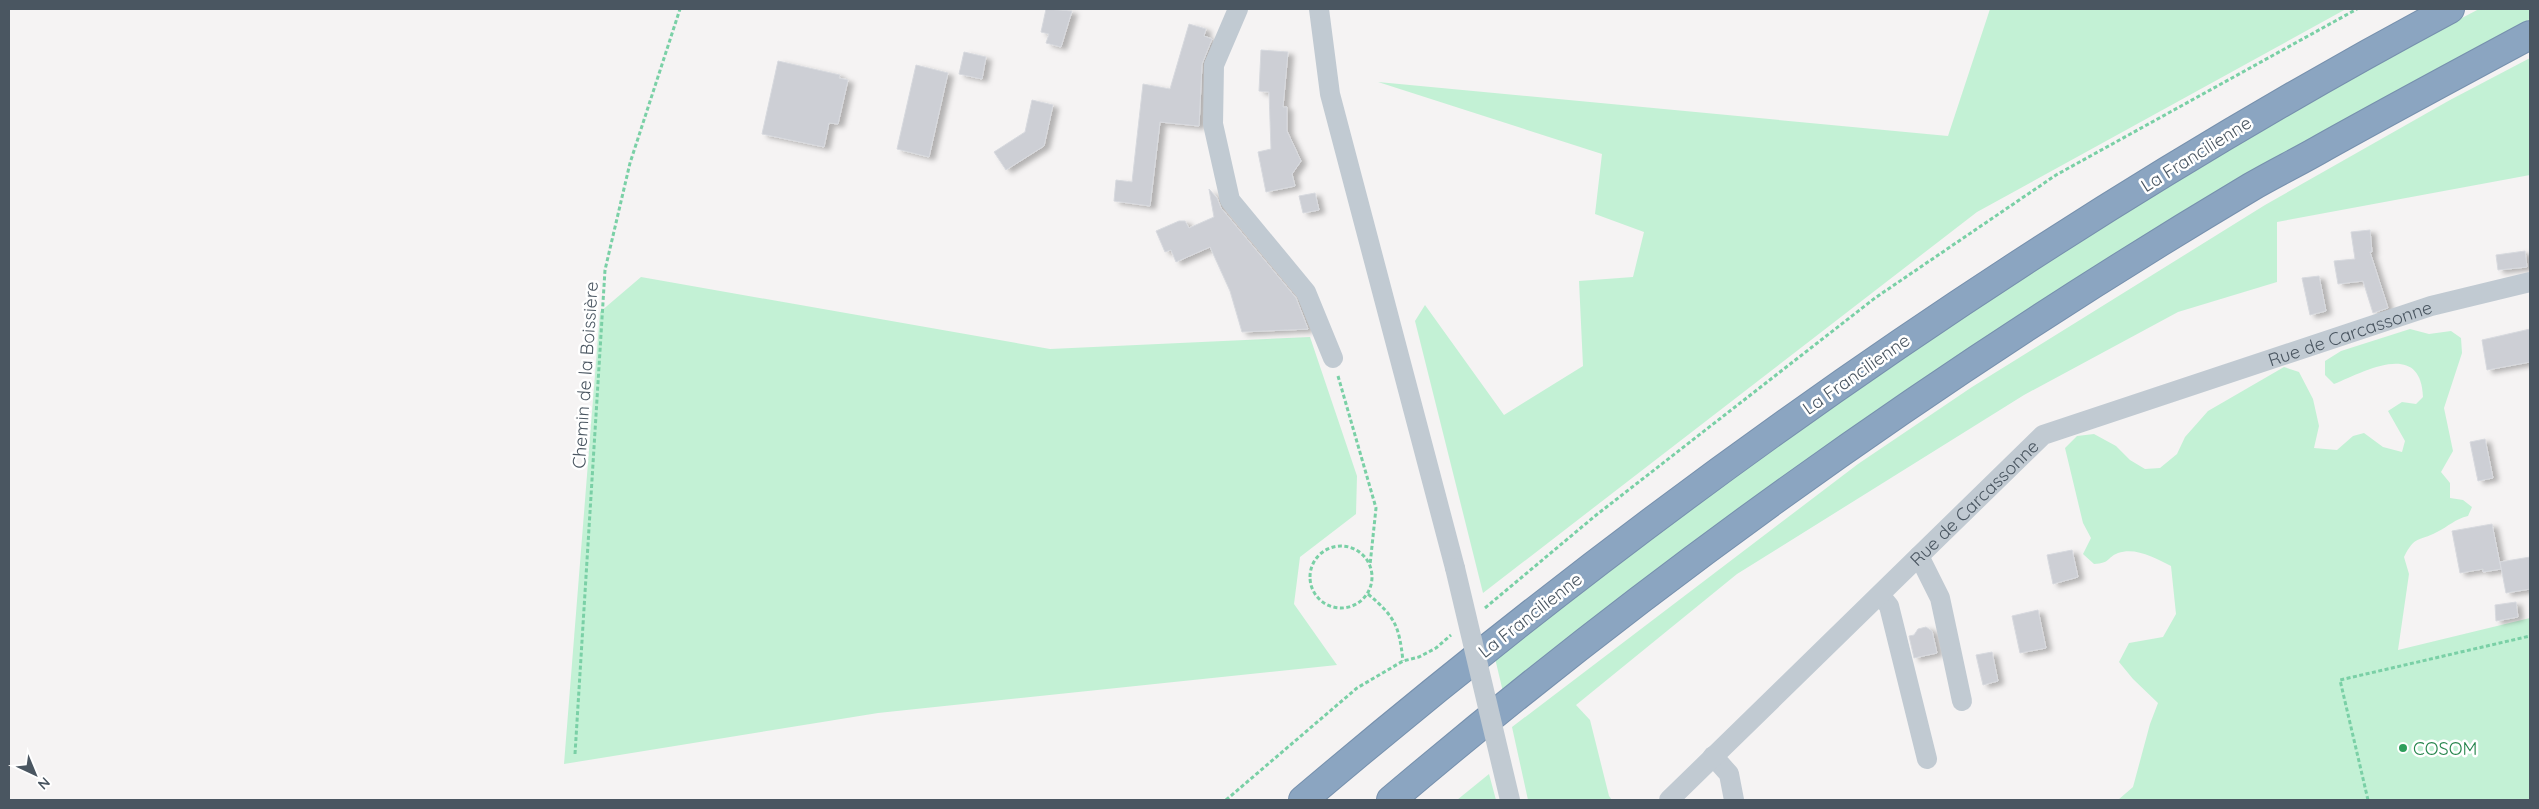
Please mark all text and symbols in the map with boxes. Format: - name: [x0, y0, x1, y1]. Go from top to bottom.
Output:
- street label: La Francilienne: [2137, 111, 2255, 197]
- street label: Chemin de la Boissière: [567, 281, 603, 469]
- street label: Rue de Carcassonne: [2265, 295, 2435, 371]
- street label: La Francilienne: [1798, 329, 1914, 419]
- street label: Rue de Carcassonne: [1904, 434, 2043, 571]
- street label: La Francilienne: [1473, 567, 1587, 663]
- place label: COSOM: [2413, 737, 2477, 760]
- marker: COSOM: [2397, 742, 2409, 754]
- north arrow: [10, 749, 60, 799]
- text: N: [34, 773, 54, 793]

